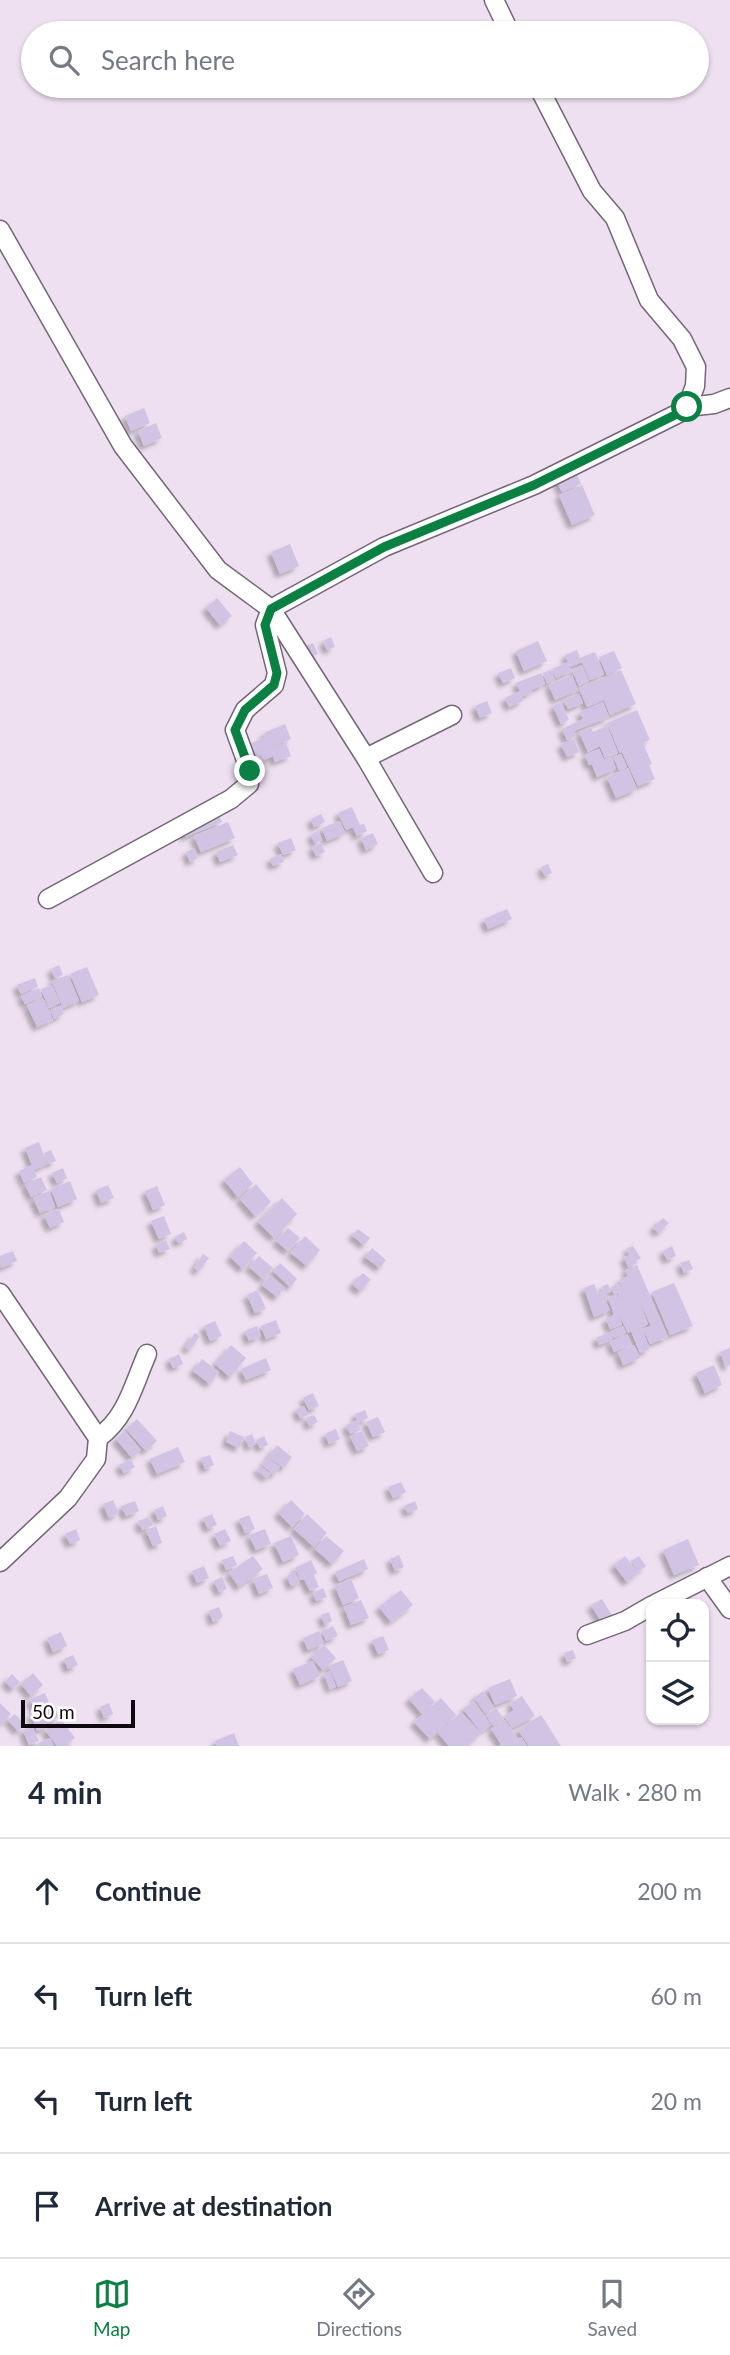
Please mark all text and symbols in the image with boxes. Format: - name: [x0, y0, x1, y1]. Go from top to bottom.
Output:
- search box: [21, 21, 709, 98]
- icon: search: [45, 41, 83, 79]
- text: Search here: [101, 44, 235, 76]
- route start: [671, 391, 702, 422]
- route end: [234, 755, 265, 786]
- map controls: [646, 1599, 709, 1725]
- button: locate: [646, 1599, 709, 1662]
- button: layers: [646, 1662, 709, 1725]
- scale bar: [21, 1697, 135, 1729]
- text: 50 m: [32, 1700, 75, 1723]
- text: 4 min: [28, 1774, 102, 1810]
- text: Walk · 280 m: [568, 1778, 702, 1806]
- icon: ahead: [28, 1872, 66, 1910]
- text: Continue: [95, 1875, 201, 1907]
- text: 200 m: [637, 1877, 702, 1905]
- icon: left: [28, 1977, 66, 2015]
- text: Turn left: [95, 1980, 192, 2012]
- text: 60 m: [651, 1982, 702, 2010]
- icon: left: [28, 2082, 66, 2120]
- text: Turn left: [95, 2085, 192, 2117]
- text: 20 m: [651, 2087, 702, 2115]
- icon: arrive: [28, 2187, 66, 2225]
- text: Arrive at destination: [95, 2190, 332, 2222]
- tab: Map: [93, 2275, 131, 2340]
- tab: Directions: [316, 2275, 402, 2340]
- tab: Saved: [588, 2275, 637, 2340]

